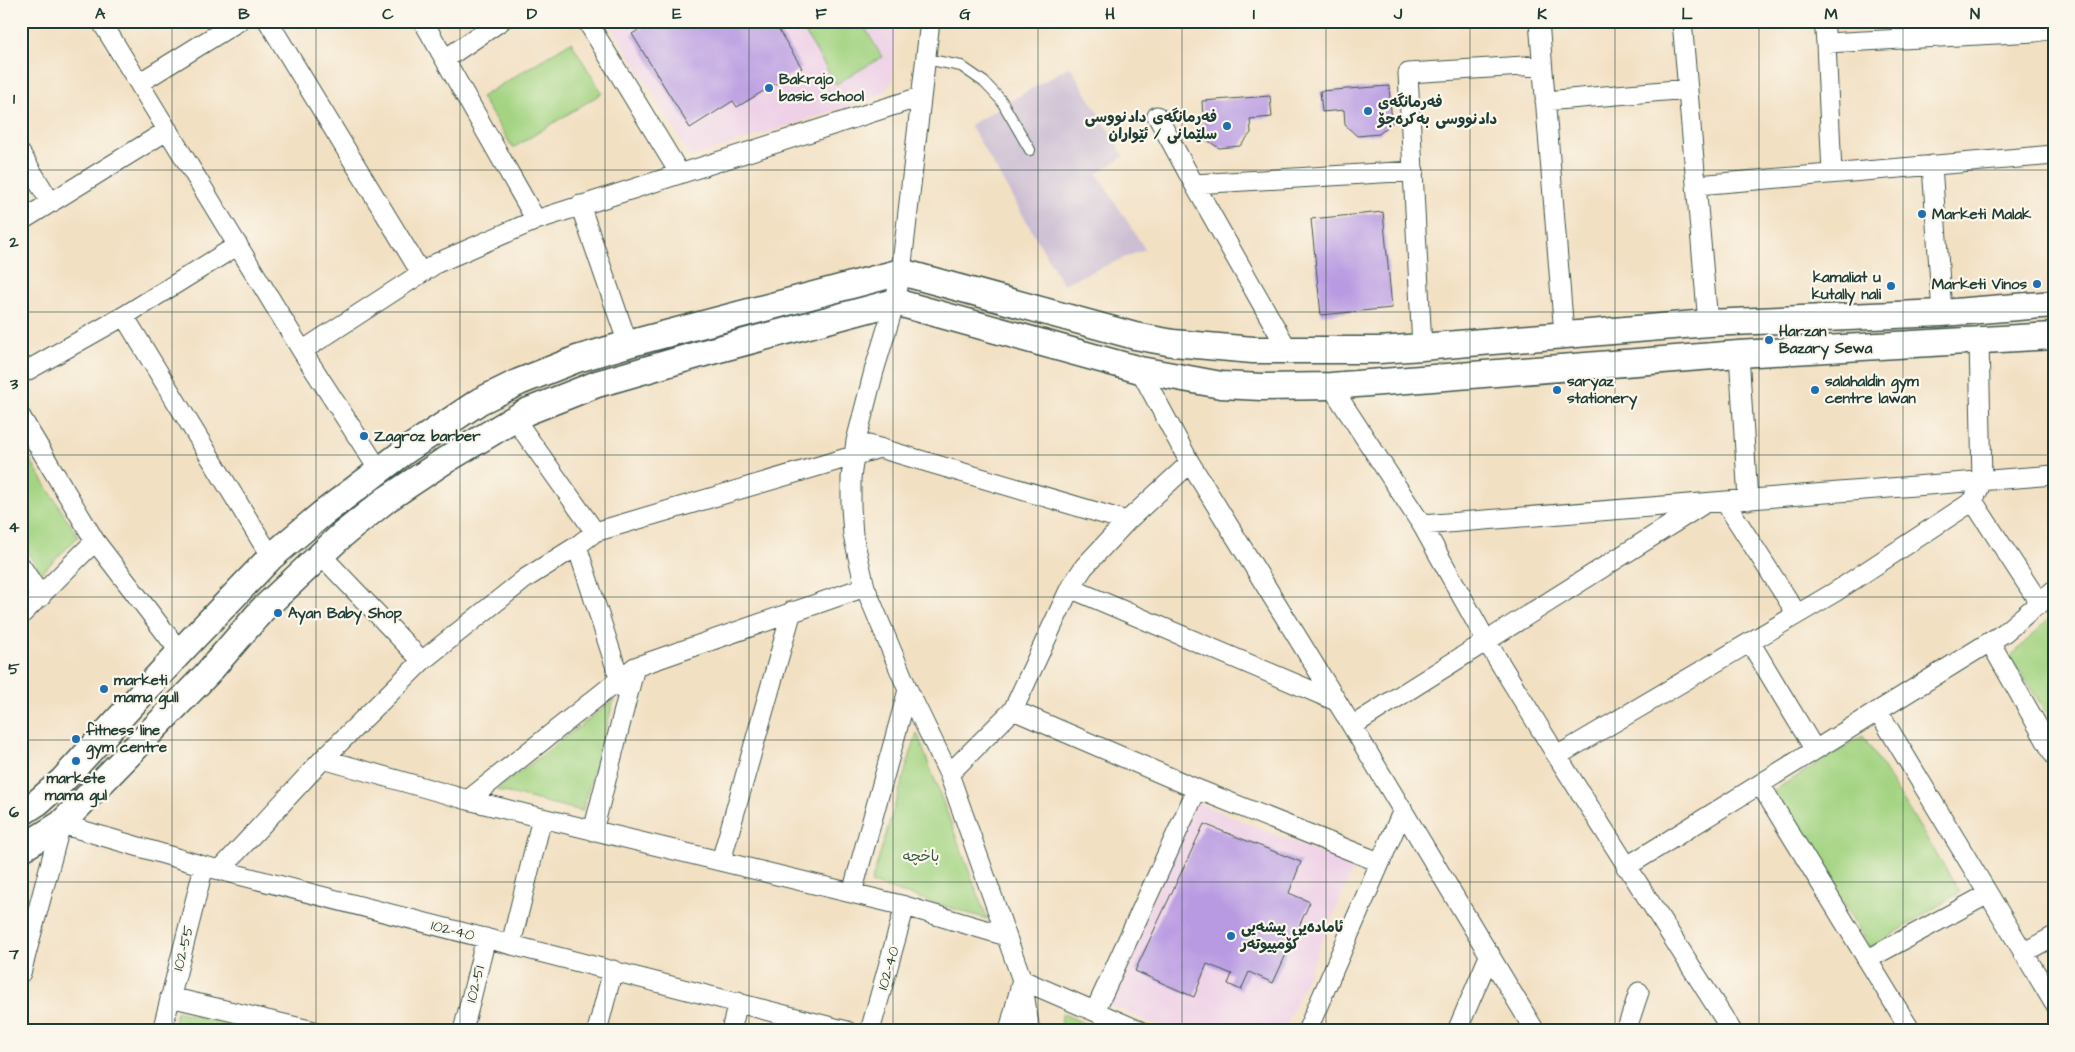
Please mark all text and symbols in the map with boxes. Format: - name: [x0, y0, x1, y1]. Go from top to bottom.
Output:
- text: A: [95, 3, 106, 25]
- text: B: [238, 3, 250, 25]
- text: C: [382, 3, 394, 25]
- text: D: [527, 3, 538, 25]
- text: E: [672, 3, 682, 25]
- text: F: [815, 3, 827, 25]
- text: G: [959, 3, 971, 25]
- text: H: [1105, 3, 1115, 25]
- text: I: [1253, 3, 1255, 25]
- text: J: [1393, 3, 1403, 25]
- text: K: [1537, 3, 1547, 25]
- text: L: [1681, 3, 1693, 25]
- text: M: [1824, 3, 1838, 25]
- text: N: [1970, 3, 1980, 25]
- place label: Bakrajo basic school: [779, 69, 865, 107]
- marker: Bakrajo basic school: [763, 82, 775, 94]
- text: 1: [13, 88, 16, 110]
- place label: فەرمانگەی دادنووسی بەکرەجۆ: [1377, 92, 1497, 130]
- marker: فەرمانگەی دادنووسی بەکرەجۆ: [1362, 105, 1374, 117]
- place label: فەرمانگەی دادنووسی سلێمانی / ئێواران: [1085, 107, 1217, 145]
- marker: فەرمانگەی دادنووسی سلێمانی / ئێواران: [1221, 120, 1233, 132]
- place label: Marketi Malak: [1932, 204, 2032, 225]
- marker: Marketi Malak: [1916, 208, 1928, 220]
- text: 2: [8, 231, 19, 253]
- place label: kamaliat u kutally nali: [1812, 267, 1882, 306]
- place label: Marketi Vinos: [1932, 274, 2027, 295]
- marker: Marketi Vinos: [2031, 278, 2043, 290]
- marker: kamaliat u kutally nali: [1885, 280, 1897, 292]
- place label: Harzan Bazary Sewa: [1779, 321, 1873, 360]
- marker: Harzan Bazary Sewa: [1763, 334, 1775, 346]
- place label: saryaz stationery: [1567, 371, 1638, 410]
- place label: salahaldin gym centre lawan: [1825, 371, 1919, 409]
- text: 3: [9, 373, 19, 395]
- marker: saryaz stationery: [1551, 384, 1563, 396]
- marker: salahaldin gym centre lawan: [1809, 384, 1821, 396]
- place label: Zagroz barber: [374, 426, 481, 449]
- marker: Zagroz barber: [358, 430, 370, 442]
- text: 4: [9, 516, 20, 538]
- place label: Ayan Baby Shop: [288, 603, 402, 625]
- marker: Ayan Baby Shop: [272, 607, 284, 619]
- text: 5: [8, 658, 20, 680]
- place label: marketi mama gull: [114, 670, 179, 710]
- marker: marketi mama gull: [98, 683, 110, 695]
- place label: fitness line gym centre: [85, 720, 167, 760]
- marker: fitness line gym centre: [70, 733, 82, 745]
- marker: markete mama gul: [70, 755, 82, 767]
- place label: markete mama gul: [45, 768, 108, 808]
- text: 6: [9, 801, 19, 823]
- park label: باخچە: [903, 846, 939, 867]
- street label: 102-40: [429, 915, 477, 946]
- place label: ئامادەیی پیشەیی کۆمپیوتەر: [1239, 917, 1343, 955]
- street label: 102-55: [168, 923, 199, 973]
- marker: ئامادەیی پیشەیی کۆمپیوتەر: [1225, 930, 1237, 942]
- text: 7: [8, 943, 19, 965]
- street label: 102-40: [872, 943, 905, 992]
- street label: 102-51: [461, 963, 490, 1005]

